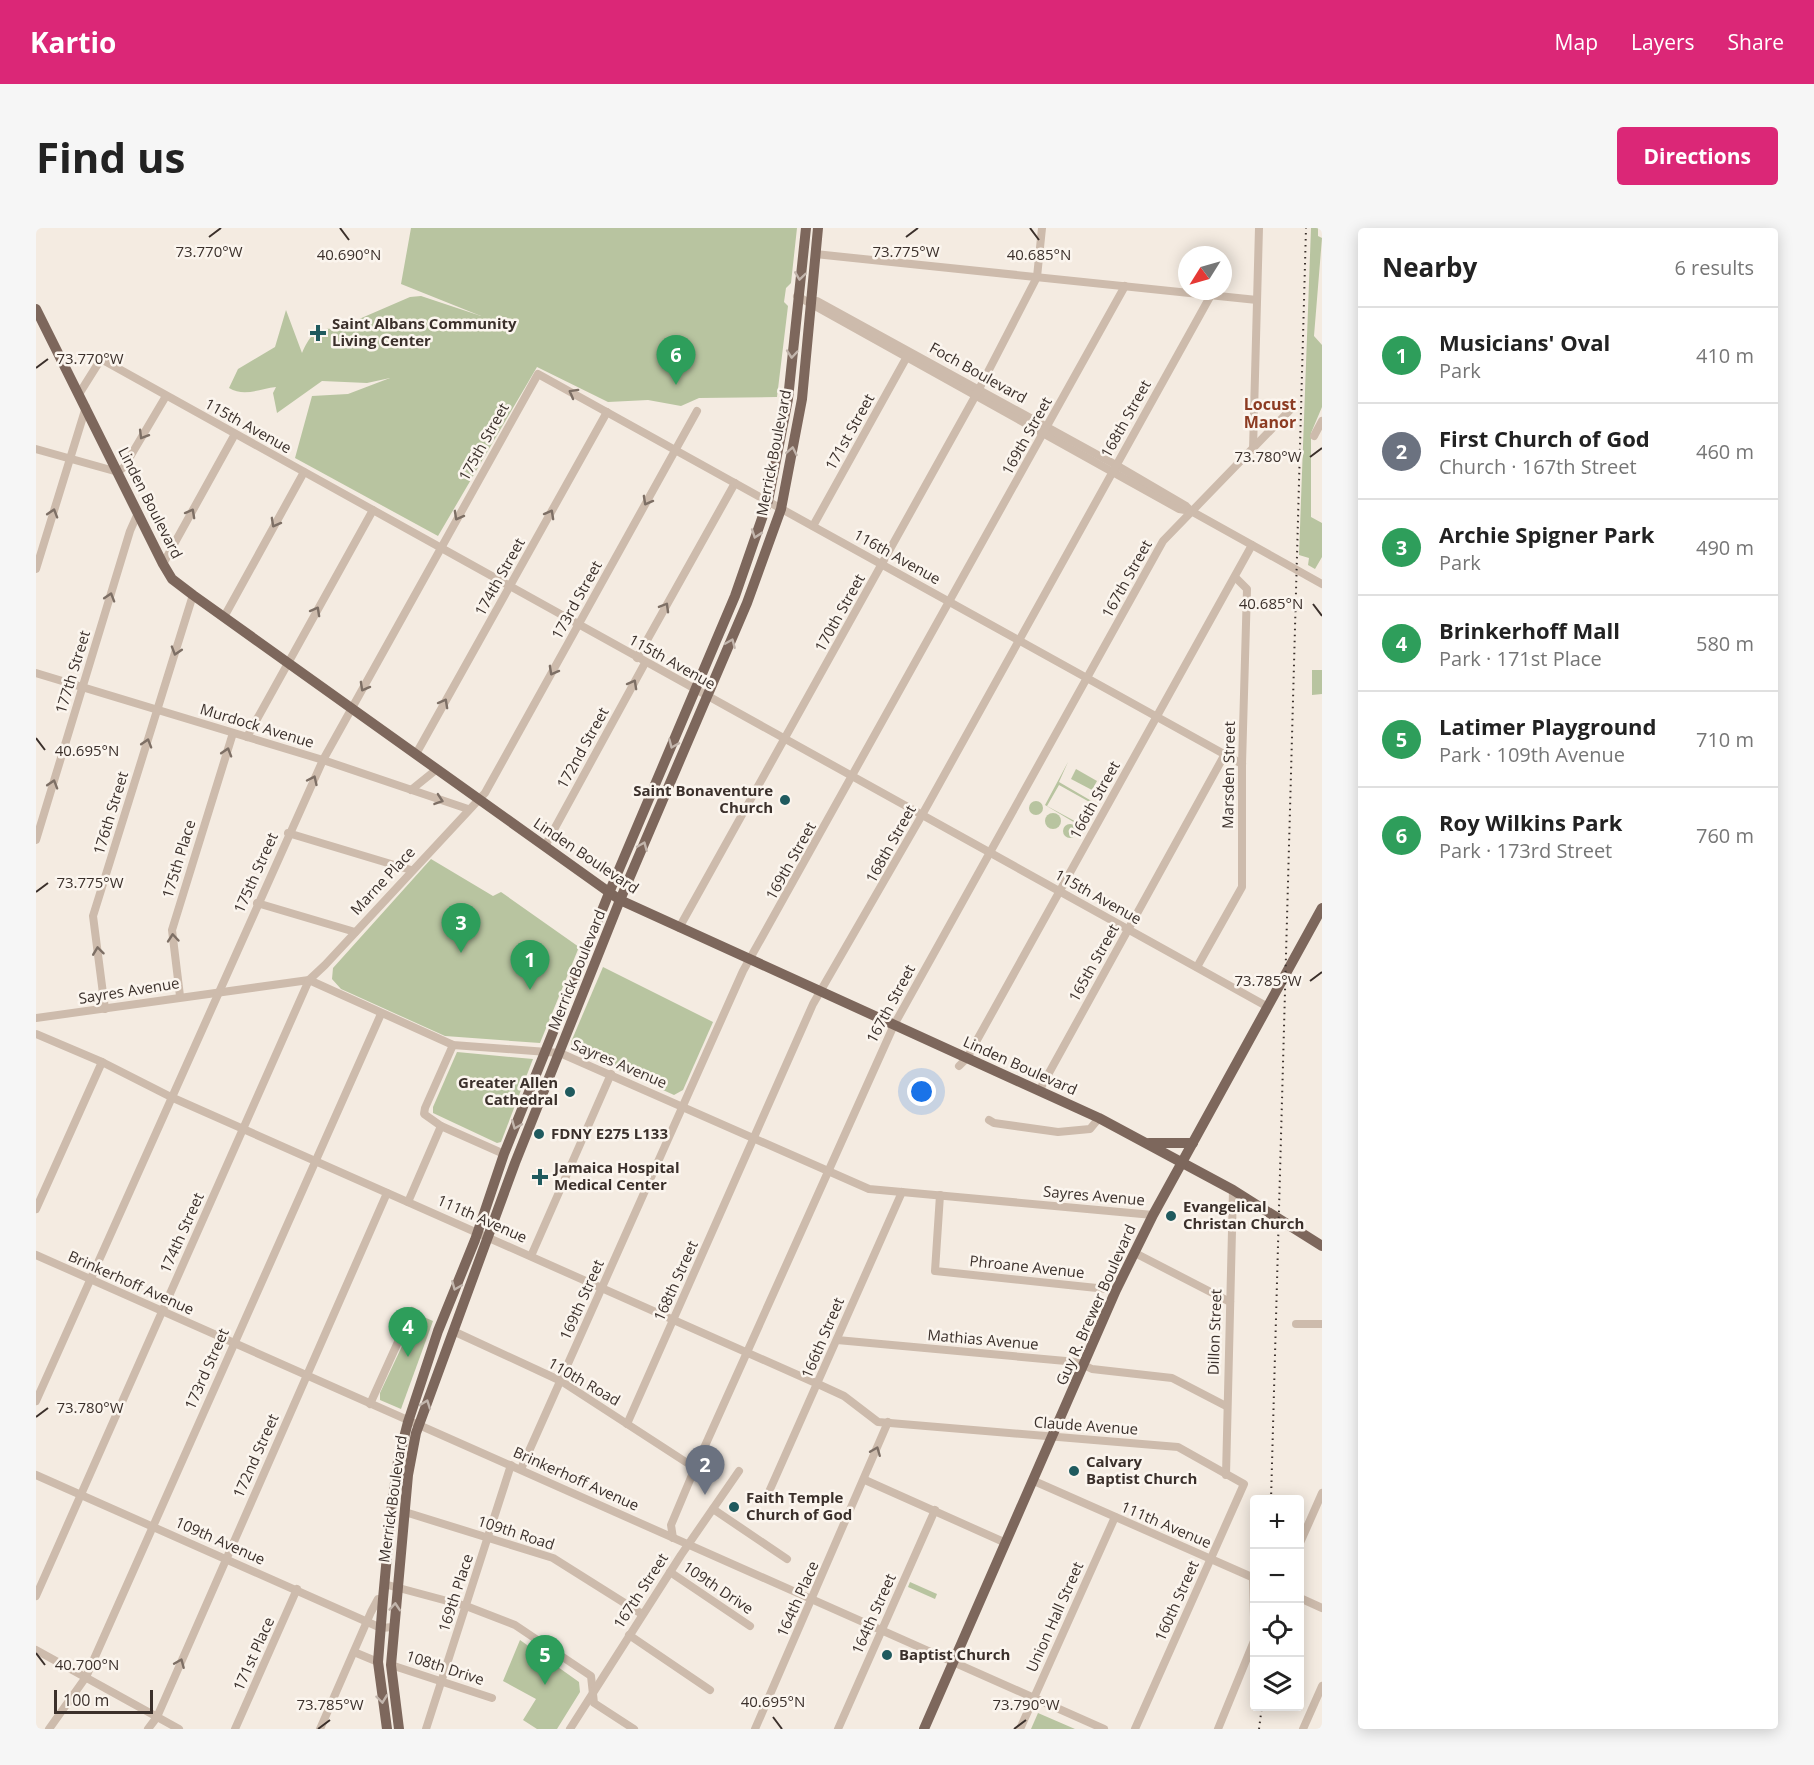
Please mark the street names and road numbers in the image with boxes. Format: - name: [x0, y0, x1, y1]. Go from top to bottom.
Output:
- street label: Foch Boulevard: [926, 337, 1031, 407]
- street label: 168th Street: [1096, 376, 1155, 461]
- street label: Merrick Boulevard: [751, 388, 795, 518]
- street label: 171st Street: [820, 390, 878, 473]
- street label: 115th Avenue: [201, 393, 295, 457]
- street label: 169th Street: [997, 393, 1056, 478]
- street label: 175th Street: [454, 399, 513, 484]
- street label: Linden Boulevard: [114, 443, 188, 562]
- street label: 116th Avenue: [850, 524, 944, 588]
- street label: 174th Street: [470, 534, 529, 619]
- street label: 167th Street: [1097, 536, 1156, 621]
- street label: 173rd Street: [546, 557, 606, 642]
- street label: 170th Street: [810, 570, 869, 655]
- street label: 177th Street: [50, 628, 94, 716]
- street label: 115th Avenue: [625, 629, 719, 693]
- street label: Murdock Avenue: [198, 698, 317, 752]
- street label: 172nd Street: [552, 703, 613, 792]
- street label: Marsden Street: [1217, 721, 1239, 829]
- street label: 166th Street: [1065, 757, 1124, 842]
- street label: 176th Street: [88, 769, 132, 857]
- street label: 168th Street: [861, 801, 920, 886]
- street label: Linden Boulevard: [530, 813, 643, 898]
- street label: 175th Place: [157, 817, 199, 900]
- street label: 169th Street: [761, 818, 820, 903]
- street label: 175th Street: [228, 829, 282, 916]
- street label: Marne Place: [346, 842, 419, 919]
- street label: 115th Avenue: [1051, 864, 1145, 928]
- street label: Merrick Boulevard: [543, 906, 609, 1033]
- street label: 165th Street: [1064, 920, 1123, 1005]
- street label: 167th Street: [861, 961, 919, 1046]
- street label: Sayres Avenue: [77, 972, 181, 1008]
- street label: Linden Boulevard: [960, 1031, 1081, 1099]
- street label: Sayres Avenue: [569, 1034, 670, 1092]
- street label: Sayres Avenue: [1042, 1181, 1146, 1209]
- street label: 174th Street: [154, 1189, 208, 1276]
- street label: 111th Avenue: [434, 1189, 531, 1247]
- street label: Guy R. Brewer Boulevard: [1051, 1221, 1140, 1388]
- street label: 168th Street: [648, 1237, 702, 1324]
- street label: Brinkerhoff Avenue: [65, 1245, 197, 1319]
- street label: Phroane Avenue: [969, 1250, 1086, 1282]
- street label: 169th Street: [554, 1256, 608, 1343]
- street label: Dillon Street: [1203, 1289, 1225, 1375]
- street label: 166th Street: [796, 1294, 848, 1381]
- street label: Mathias Avenue: [927, 1324, 1040, 1354]
- street label: 173rd Street: [179, 1325, 233, 1412]
- street label: 110th Road: [545, 1352, 624, 1410]
- street label: 172nd Street: [228, 1410, 283, 1501]
- street label: Claude Avenue: [1033, 1411, 1139, 1439]
- street label: Merrick Boulevard: [373, 1434, 411, 1564]
- street label: Brinkerhoff Avenue: [510, 1441, 642, 1515]
- street label: 111th Avenue: [1118, 1496, 1215, 1552]
- street label: 109th Road: [475, 1510, 557, 1554]
- street label: 109th Avenue: [172, 1511, 269, 1569]
- street label: 167th Street: [608, 1549, 672, 1632]
- street label: 169th Place: [433, 1551, 477, 1634]
- street label: 109th Drive: [679, 1556, 758, 1618]
- street label: 160th Street: [1149, 1557, 1203, 1644]
- street label: 164th Place: [771, 1558, 823, 1640]
- street label: Union Hall Street: [1021, 1558, 1087, 1675]
- street label: 164th Street: [846, 1570, 900, 1657]
- street label: 171st Place: [228, 1613, 278, 1694]
- street label: 108th Drive: [404, 1645, 487, 1689]

